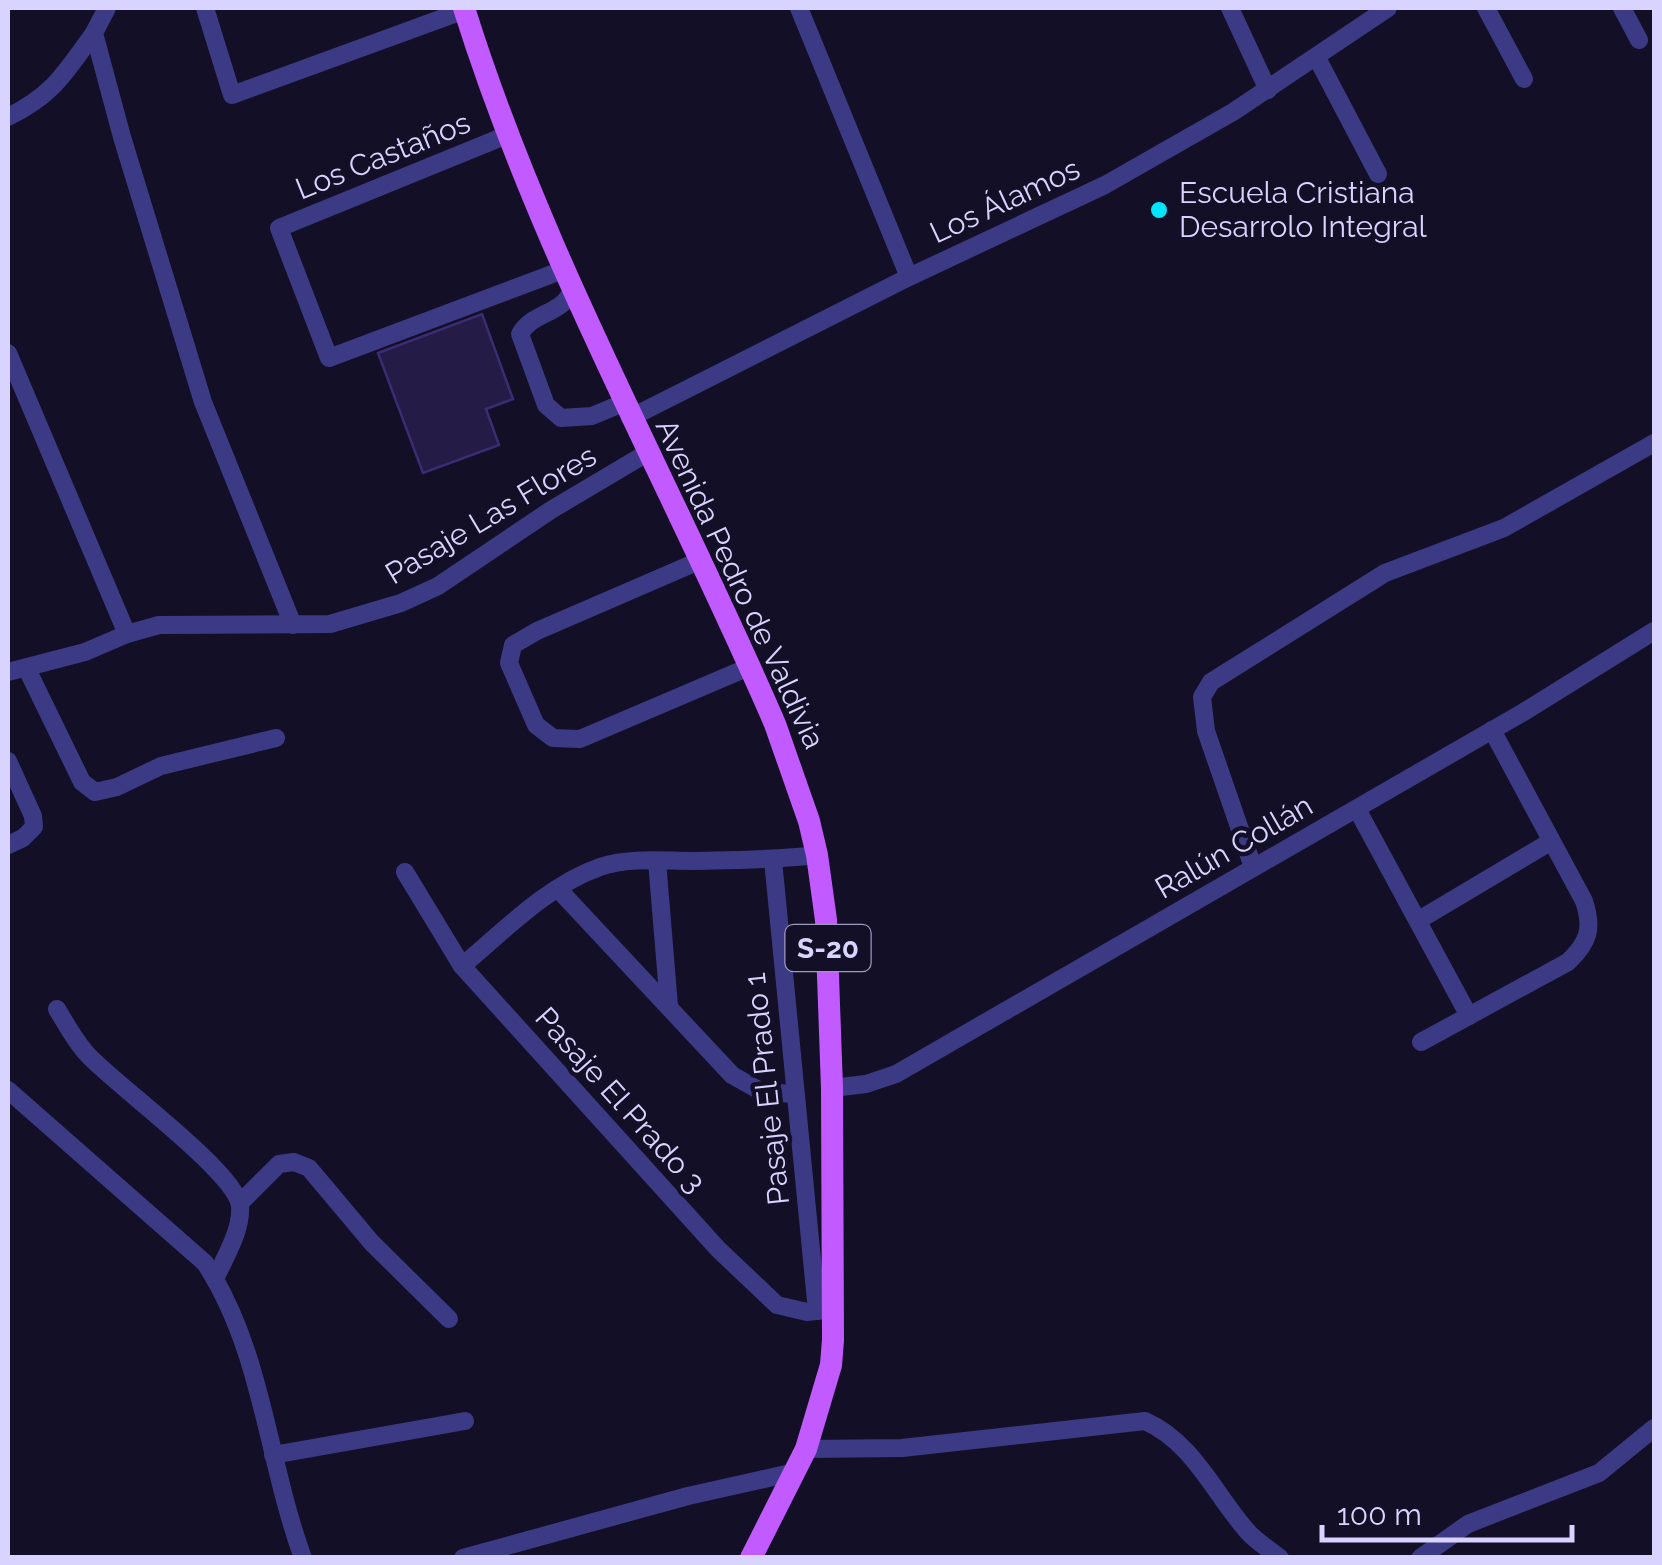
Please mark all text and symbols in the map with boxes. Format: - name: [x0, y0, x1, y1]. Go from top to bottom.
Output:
- street label: Los Castaños: [291, 105, 475, 206]
- street label: Los Álamos: [924, 151, 1085, 250]
- place label: Escuela Cristiana Desarrolo Integral: [1179, 175, 1428, 244]
- marker: Escuela Cristiana Desarrolo Integral: [1148, 199, 1170, 221]
- street label: Avenida Pedro de Valdivia: [649, 413, 832, 754]
- street label: Pasaje Las Flores: [379, 438, 602, 591]
- street label: Ralún Collán: [1149, 788, 1318, 906]
- road number: S-20: [786, 925, 870, 971]
- street label: Pasaje El Prado 1: [737, 971, 796, 1207]
- street label: Pasaje El Prado 3: [528, 1000, 713, 1199]
- scale bar: [1322, 1480, 1572, 1542]
- text: 100 m: [1337, 1497, 1422, 1532]

